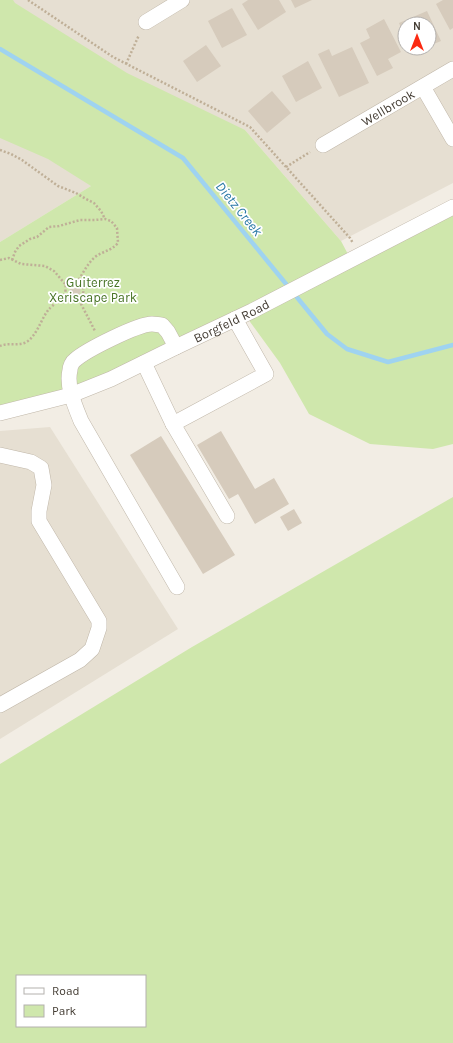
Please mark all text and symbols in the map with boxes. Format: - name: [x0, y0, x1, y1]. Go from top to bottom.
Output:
- north arrow: [397, 16, 437, 56]
- text: N: [413, 20, 421, 33]
- street label: Wellbrook: [358, 86, 417, 129]
- water label: Dietz Creek: [212, 178, 267, 240]
- park label: Guiterrez Xeriscape Park: [49, 275, 137, 305]
- street label: Borgfeld Road: [191, 296, 272, 345]
- legend: [16, 975, 146, 1027]
- text: Road: [52, 984, 80, 998]
- text: Park: [52, 1004, 77, 1018]

